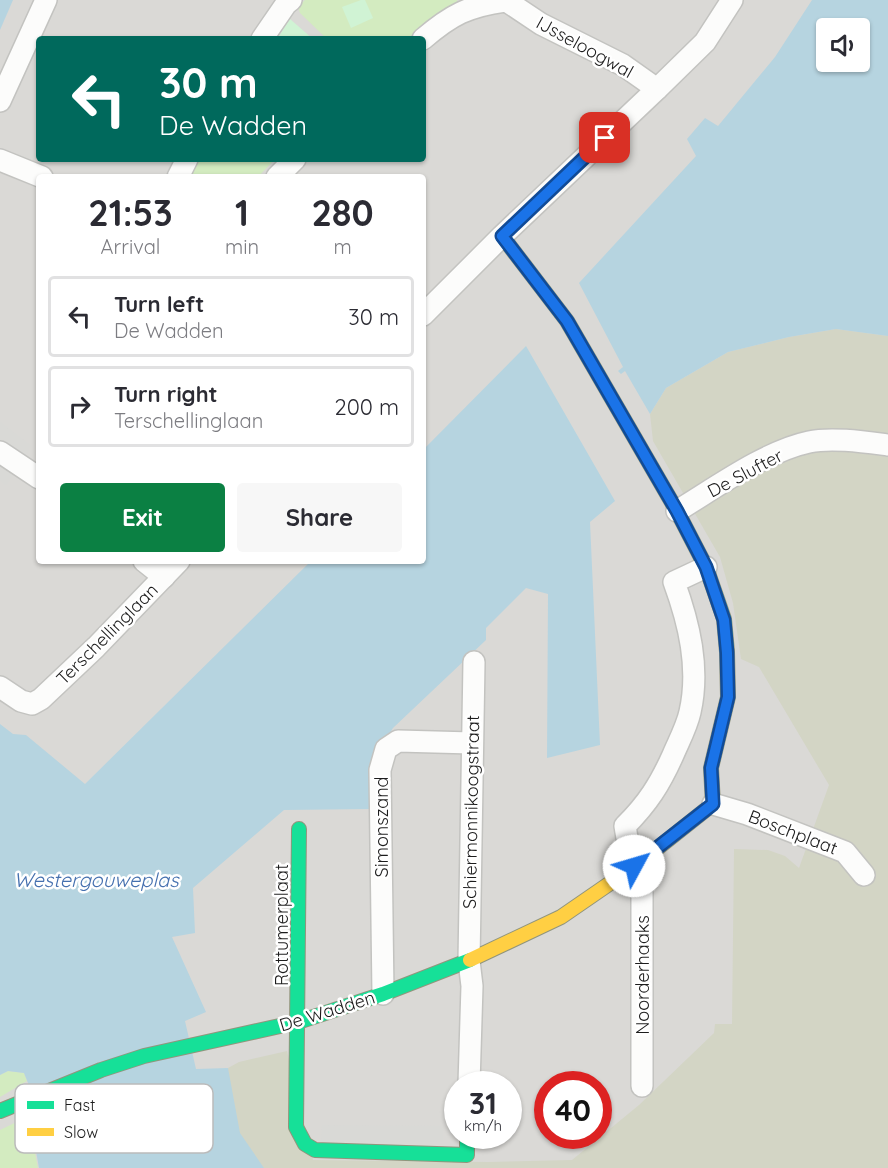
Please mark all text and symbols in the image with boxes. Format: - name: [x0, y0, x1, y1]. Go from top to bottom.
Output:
- street label: IJsseloogwal: [532, 11, 638, 83]
- map controls: [816, 18, 870, 72]
- button: sound: [816, 18, 870, 72]
- text: 30 m: [159, 56, 258, 109]
- icon: left: [60, 60, 138, 138]
- text: De Wadden: [159, 108, 307, 142]
- pin: [579, 112, 630, 163]
- icon: arrive: [588, 121, 621, 154]
- text: 21:53: [88, 190, 173, 235]
- text: 1: [235, 190, 249, 235]
- text: 280: [311, 190, 374, 235]
- text: Arrival: [101, 234, 160, 259]
- text: min: [225, 234, 259, 259]
- text: m: [333, 234, 352, 259]
- text: Turn left: [114, 290, 204, 318]
- icon: left: [63, 300, 96, 333]
- text: 30 m: [348, 303, 399, 331]
- text: De Wadden: [114, 318, 224, 343]
- text: Turn right: [114, 380, 218, 408]
- icon: right: [63, 390, 96, 423]
- text: 200 m: [335, 393, 399, 421]
- text: Terschellinglaan: [114, 408, 263, 433]
- street label: De Slufter: [703, 444, 787, 502]
- button: Exit: [60, 483, 225, 552]
- button: Share: [237, 483, 402, 552]
- street label: Terschellinglaan: [51, 578, 163, 690]
- street label: Schiermonnikoogstraat: [458, 715, 484, 909]
- street label: Simonszand: [370, 777, 393, 877]
- street label: Boschplaat: [745, 804, 841, 860]
- position arrow: [602, 834, 666, 898]
- street label: Rottumerplaat: [270, 864, 293, 986]
- water label: Westergouweplas: [13, 867, 180, 892]
- street label: Noorderhaaks: [631, 915, 654, 1035]
- street label: De Wadden: [276, 986, 378, 1036]
- speed limit sign: 40: [534, 1071, 612, 1149]
- legend: [15, 1084, 213, 1153]
- text: 31: [469, 1084, 497, 1122]
- text: Fast: [64, 1095, 95, 1115]
- text: km/h: [464, 1116, 502, 1135]
- text: Slow: [64, 1122, 98, 1142]

